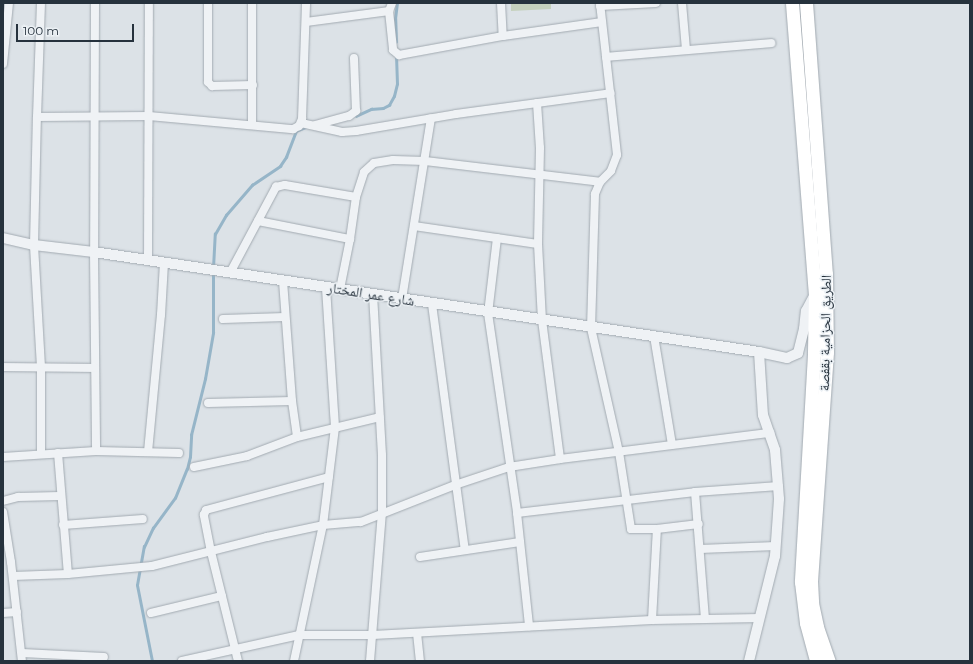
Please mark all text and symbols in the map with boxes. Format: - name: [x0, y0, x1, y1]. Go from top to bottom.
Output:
- scale bar: [18, 16, 136, 42]
- text: 100 m: [23, 23, 59, 38]
- street label: الطريق الحزامية بقفصة: [816, 275, 834, 391]
- street label: شارع عمر المختار: [326, 279, 416, 309]

